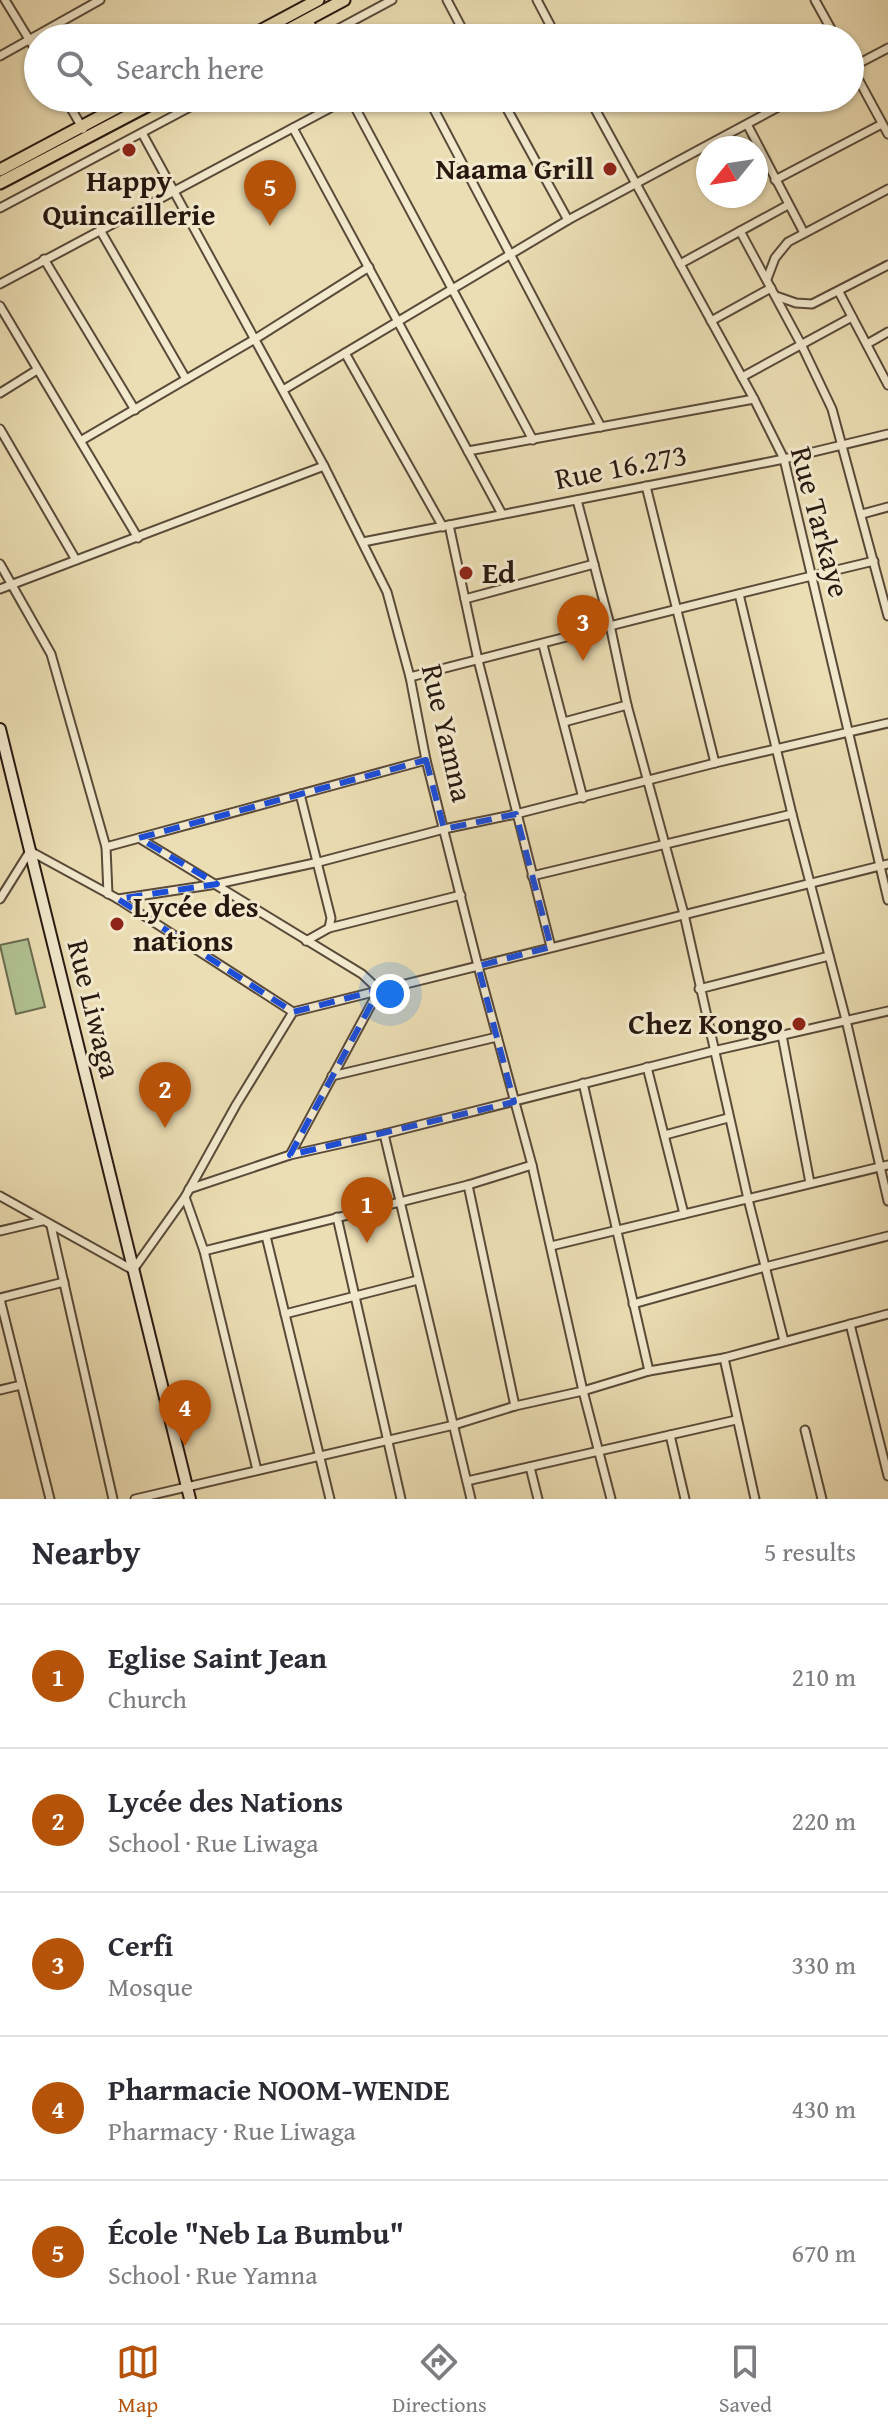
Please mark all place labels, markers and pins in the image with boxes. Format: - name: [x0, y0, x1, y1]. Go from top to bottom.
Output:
- marker: Happy Quincaillerie: [120, 141, 138, 159]
- place label: Naama Grill: [436, 146, 594, 190]
- place label: Happy Quincaillerie: [43, 158, 215, 236]
- pin: 5: [244, 160, 296, 226]
- marker: Naama Grill: [601, 160, 619, 178]
- place label: Ed: [482, 550, 516, 594]
- marker: Ed: [457, 564, 475, 582]
- pin: 3: [557, 595, 609, 661]
- place label: Lycée des nations: [133, 884, 259, 962]
- marker: Lycée des nations: [108, 915, 126, 933]
- place label: Chez Kongo: [628, 1001, 783, 1045]
- marker: Chez Kongo: [790, 1015, 808, 1033]
- pin: 2: [139, 1062, 191, 1128]
- pin: 1: [341, 1177, 393, 1243]
- pin: 4: [159, 1380, 211, 1446]

